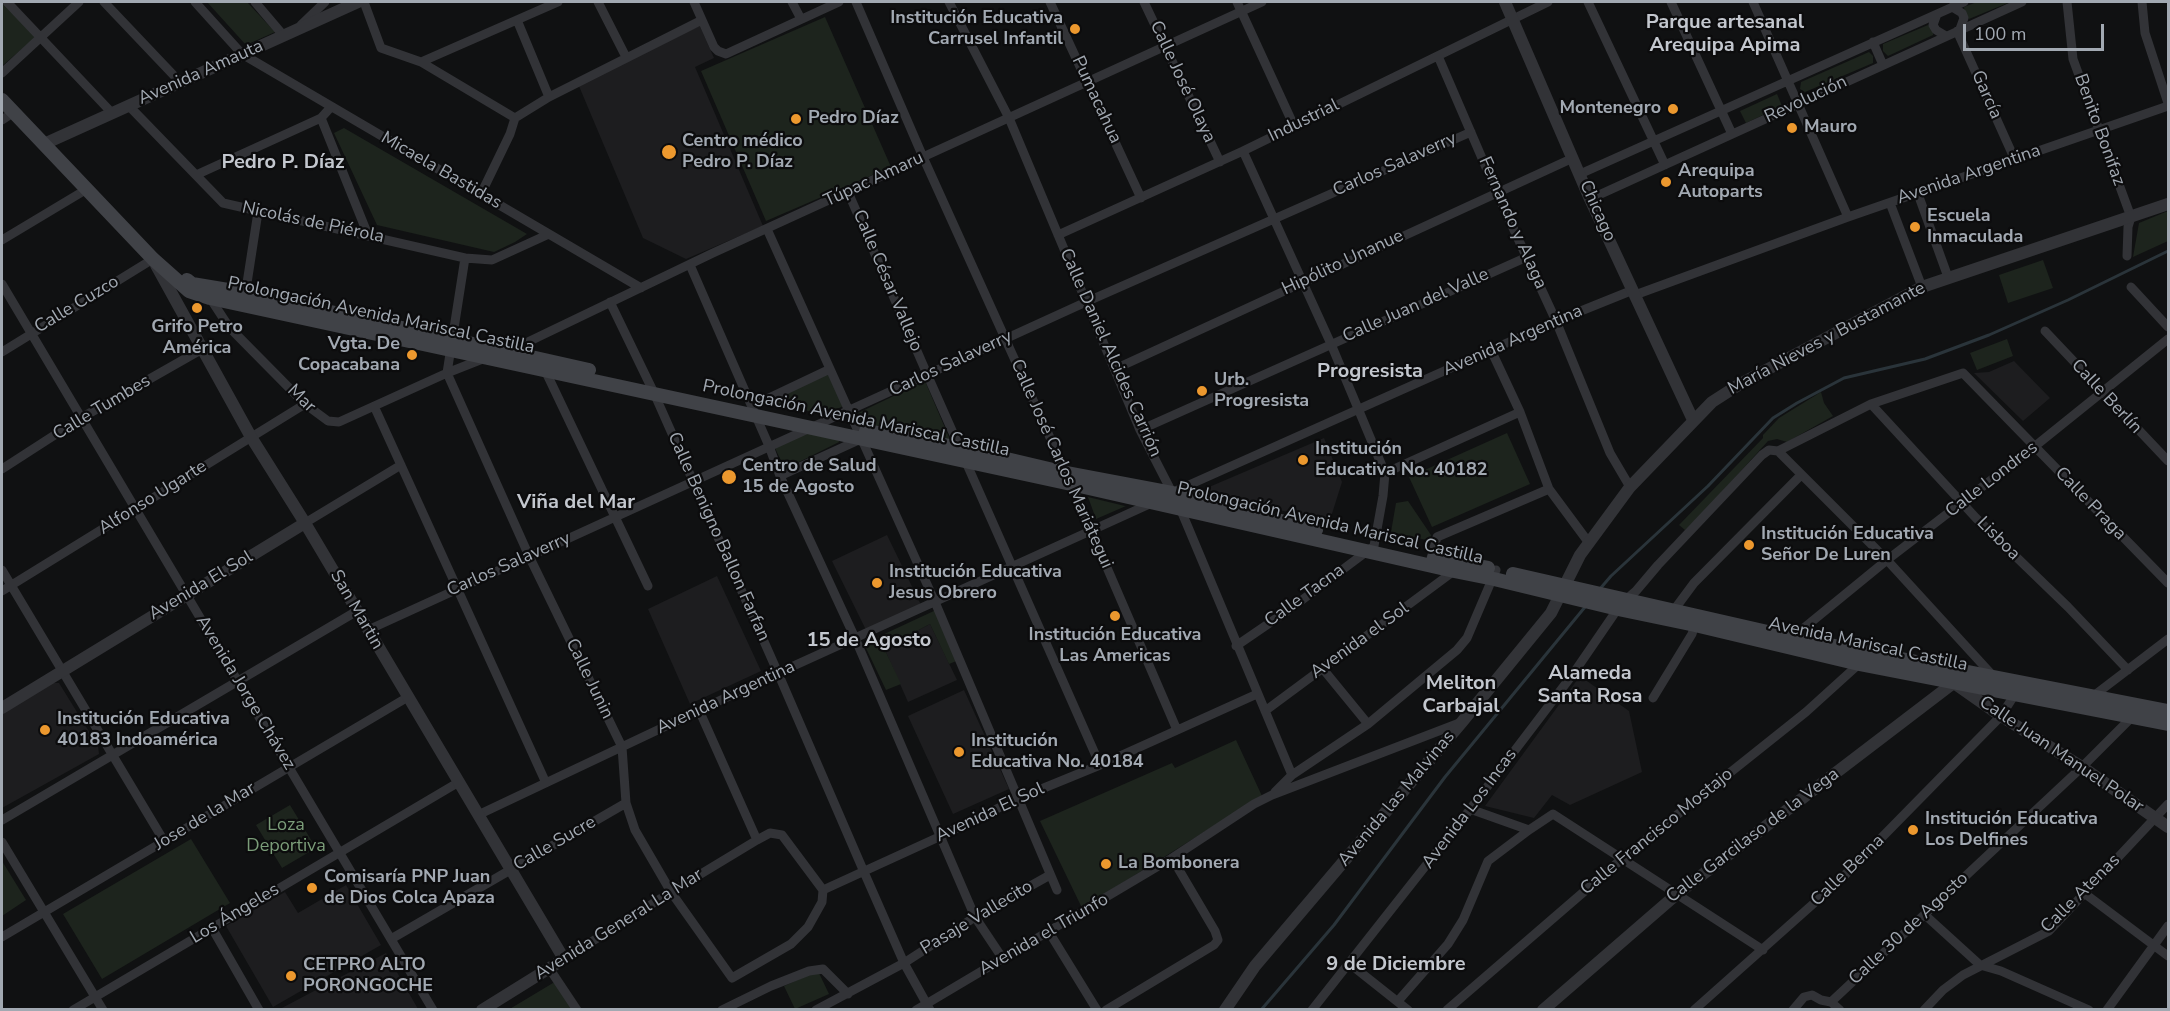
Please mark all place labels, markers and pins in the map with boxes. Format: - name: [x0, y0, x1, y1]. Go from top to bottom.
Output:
- place label: Institución Educativa Carrusel Infantil: [890, 8, 1063, 50]
- marker: Institución Educativa Carrusel Infantil: [1068, 22, 1082, 36]
- place label: Montenegro: [1559, 98, 1661, 120]
- marker: Montenegro: [1666, 102, 1680, 116]
- place label: Pedro Díaz: [808, 108, 899, 130]
- marker: Pedro Díaz: [789, 112, 803, 126]
- place label: Mauro: [1804, 117, 1857, 139]
- marker: Mauro: [1785, 121, 1799, 135]
- place label: Centro médico Pedro P. Díaz: [682, 131, 803, 174]
- marker: Centro médico Pedro P. Díaz: [660, 143, 678, 161]
- place label: Arequipa Autoparts: [1678, 161, 1763, 204]
- marker: Arequipa Autoparts: [1659, 175, 1673, 189]
- place label: Escuela Inmaculada: [1927, 206, 2023, 248]
- marker: Escuela Inmaculada: [1908, 220, 1922, 234]
- marker: Grifo Petro América: [190, 301, 204, 315]
- place label: Grifo Petro América: [151, 317, 243, 360]
- place label: Vgta. De Copacabana: [298, 334, 400, 376]
- marker: Vgta. De Copacabana: [405, 348, 419, 362]
- place label: Urb. Progresista: [1214, 370, 1309, 412]
- marker: Urb. Progresista: [1195, 384, 1209, 398]
- place label: Institución Educativa No. 40182: [1315, 439, 1488, 482]
- marker: Institución Educativa No. 40182: [1296, 453, 1310, 467]
- place label: Centro de Salud 15 de Agosto: [742, 456, 877, 498]
- marker: Centro de Salud 15 de Agosto: [720, 468, 738, 486]
- place label: Institución Educativa Señor De Luren: [1761, 524, 1934, 566]
- marker: Institución Educativa Señor De Luren: [1742, 538, 1756, 552]
- place label: Institución Educativa Jesus Obrero: [889, 562, 1062, 604]
- marker: Institución Educativa Jesus Obrero: [870, 576, 884, 590]
- marker: Institución Educativa Las Americas: [1108, 609, 1122, 623]
- place label: Institución Educativa Las Americas: [1029, 625, 1201, 668]
- place label: Institución Educativa 40183 Indoamérica: [57, 709, 230, 752]
- marker: Institución Educativa 40183 Indoamérica: [38, 723, 52, 737]
- place label: Institución Educativa No. 40184: [971, 731, 1144, 774]
- marker: Institución Educativa No. 40184: [952, 745, 966, 759]
- place label: Institución Educativa Los Delfines: [1925, 809, 2098, 852]
- marker: Institución Educativa Los Delfines: [1906, 823, 1920, 837]
- place label: La Bombonera: [1118, 853, 1240, 875]
- marker: La Bombonera: [1099, 857, 1113, 871]
- place label: Comisaría PNP Juan de Dios Colca Apaza: [324, 867, 495, 910]
- marker: Comisaría PNP Juan de Dios Colca Apaza: [305, 881, 319, 895]
- place label: CETPRO ALTO PORONGOCHE: [303, 955, 433, 998]
- marker: CETPRO ALTO PORONGOCHE: [284, 969, 298, 983]

